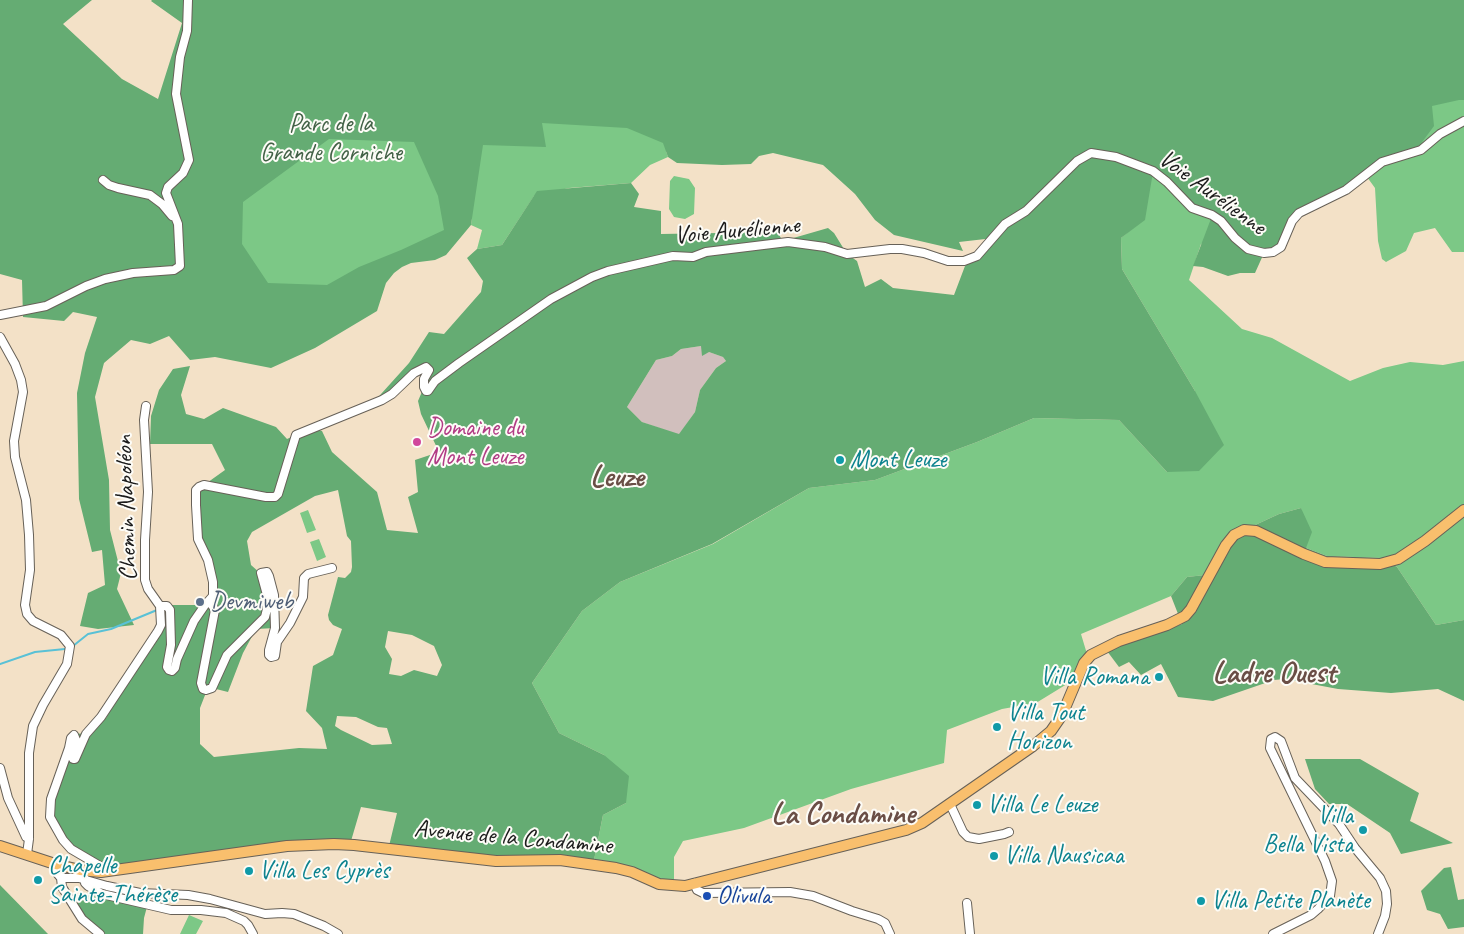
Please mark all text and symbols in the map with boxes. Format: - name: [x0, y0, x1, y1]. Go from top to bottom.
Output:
- park label: Parc de la Grande Corniche: [260, 109, 402, 168]
- street label: Voie Aurélienne: [1152, 144, 1272, 242]
- street label: Voie Aurélienne: [673, 211, 801, 251]
- place label: Domaine du Mont Leuze: [427, 413, 523, 472]
- street label: Chemin Napoléon: [109, 435, 145, 581]
- marker: Domaine du Mont Leuze: [411, 436, 423, 448]
- place label: Mont Leuze: [850, 445, 946, 475]
- marker: Mont Leuze: [834, 454, 846, 466]
- district label: Leuze: [590, 460, 644, 496]
- place label: Devmiweb: [210, 587, 293, 617]
- marker: Devmiweb: [194, 596, 206, 608]
- district label: Ladre Ouest: [1213, 656, 1335, 692]
- place label: Villa Romana: [1040, 662, 1149, 692]
- marker: Villa Romana: [1153, 671, 1165, 683]
- place label: Villa Tout Horizon: [1007, 698, 1084, 757]
- marker: Villa Tout Horizon: [991, 721, 1003, 733]
- place label: Villa Le Leuze: [987, 790, 1097, 820]
- district label: La Condamine: [771, 797, 915, 833]
- marker: Villa Le Leuze: [971, 799, 983, 811]
- place label: Villa Bella Vista: [1263, 801, 1353, 860]
- street label: Avenue de la Condamine: [413, 814, 613, 862]
- marker: Villa Bella Vista: [1357, 824, 1369, 836]
- place label: Villa Nausicaa: [1004, 841, 1124, 871]
- marker: Villa Nausicaa: [988, 850, 1000, 862]
- place label: Chapelle Sainte-Thérèse: [48, 851, 177, 910]
- place label: Villa Les Cyprès: [259, 856, 389, 886]
- marker: Villa Les Cyprès: [243, 865, 255, 877]
- marker: Chapelle Sainte-Thérèse: [32, 874, 44, 886]
- place label: Olivula: [717, 881, 771, 911]
- place label: Villa Petite Planète: [1211, 886, 1370, 916]
- marker: Olivula: [701, 890, 713, 902]
- marker: Villa Petite Planète: [1195, 895, 1207, 907]

